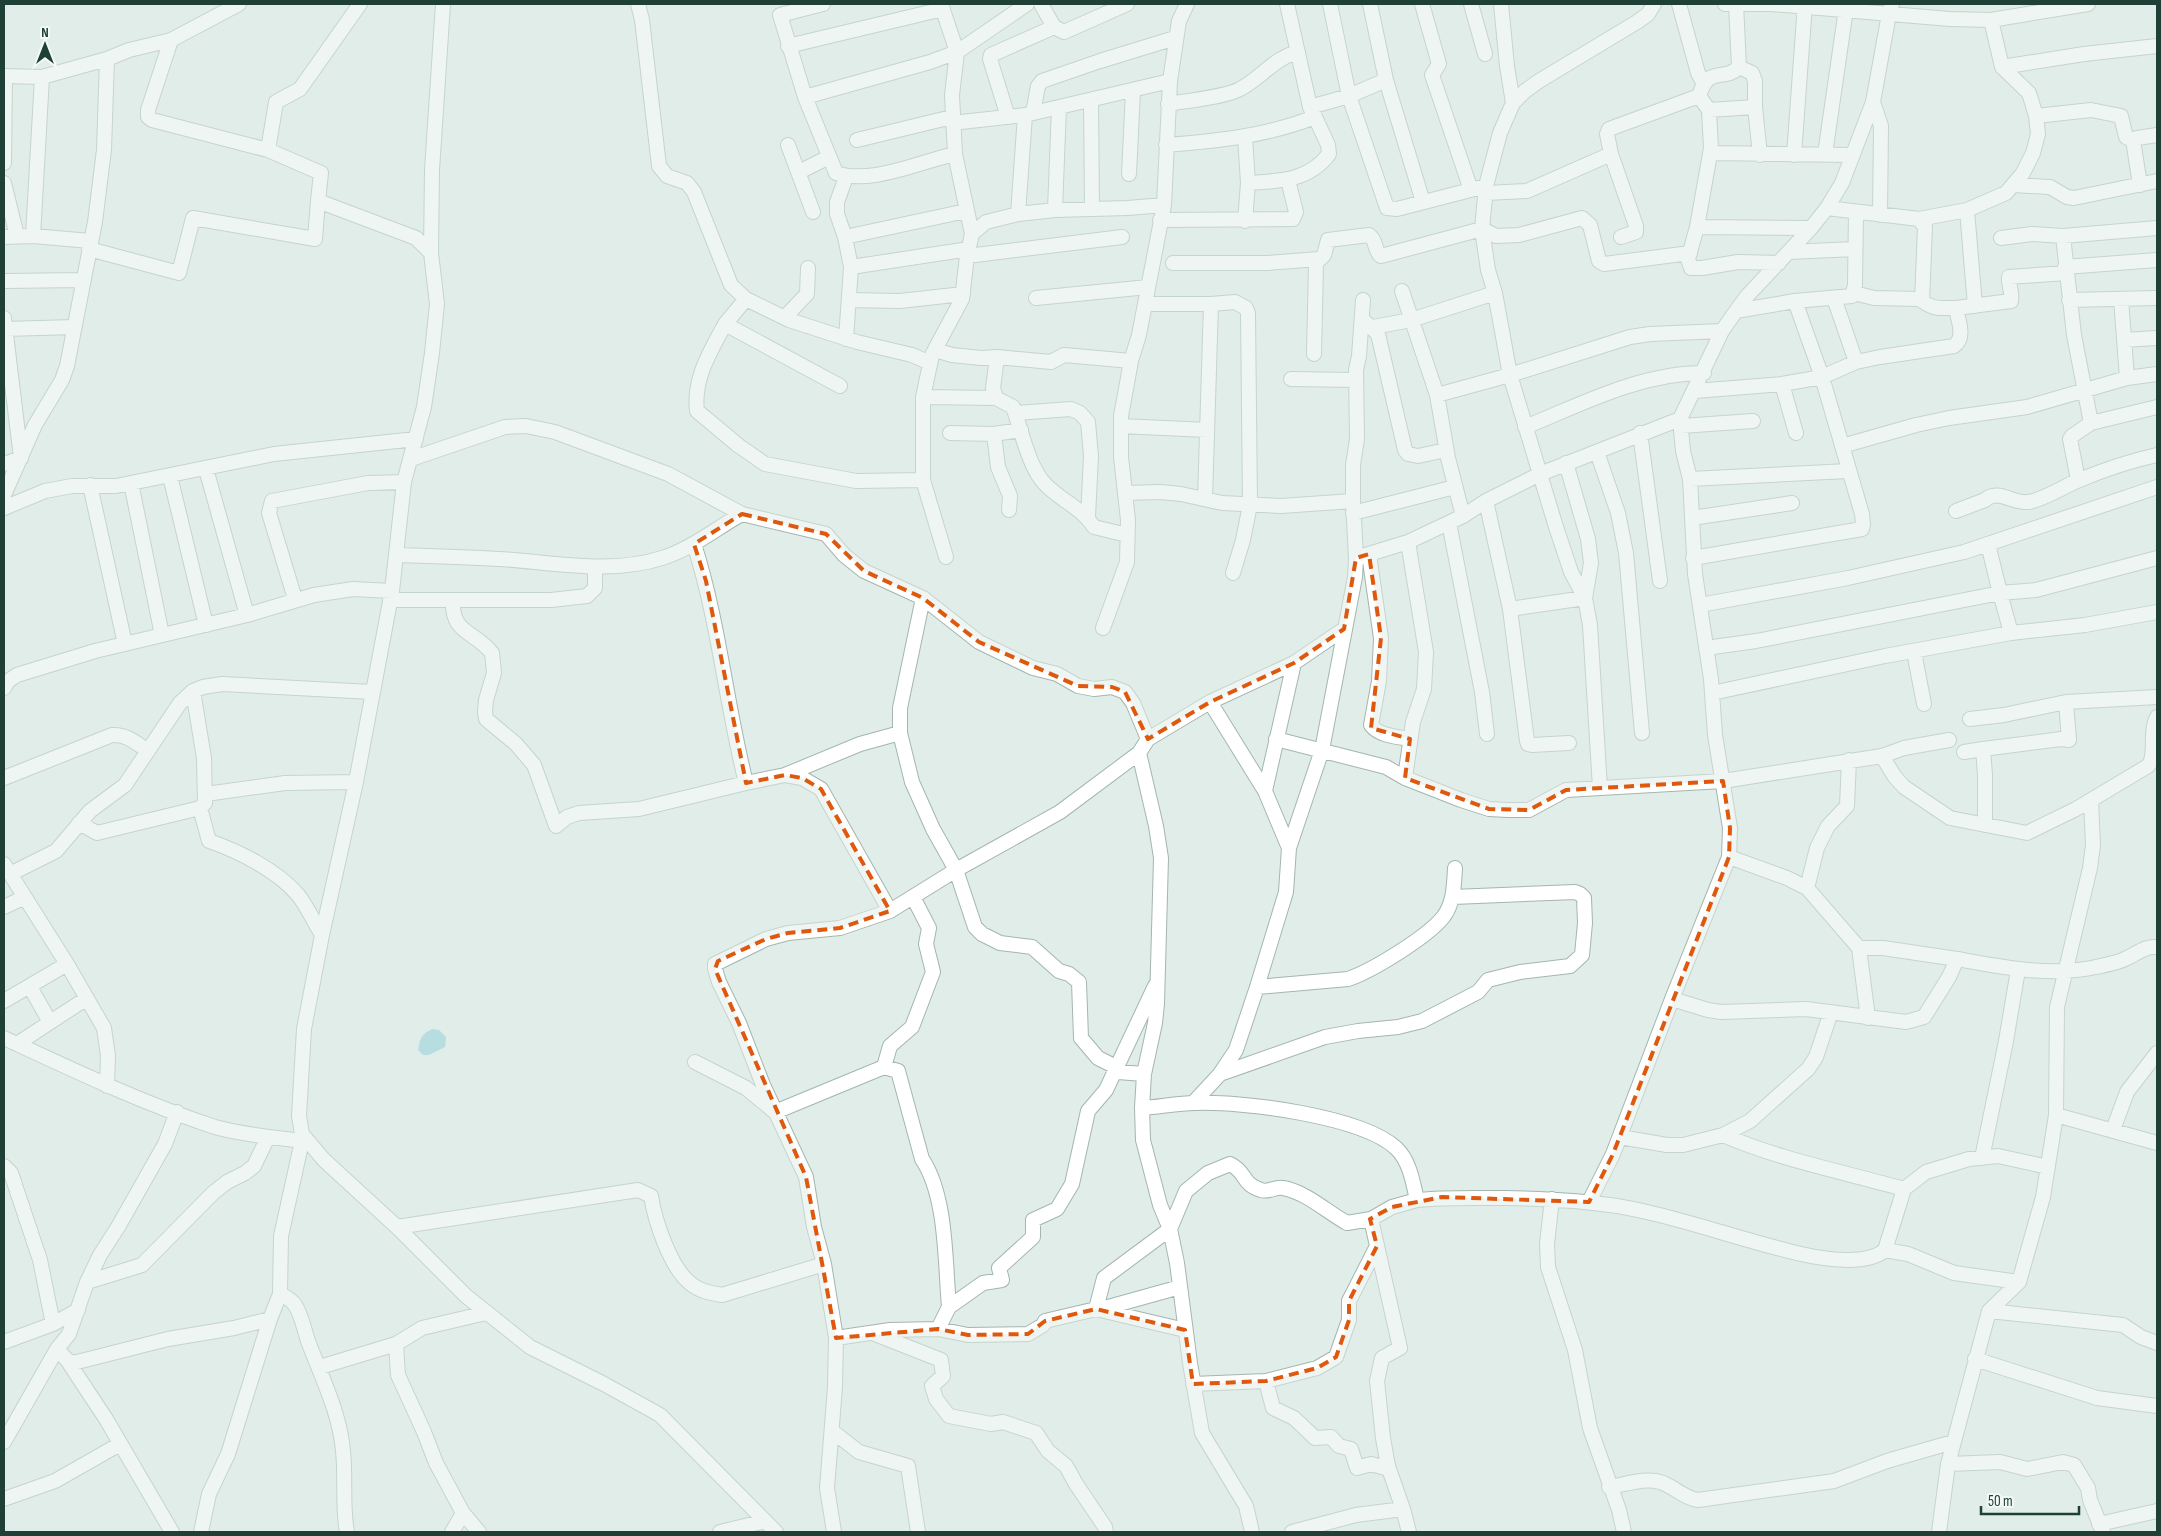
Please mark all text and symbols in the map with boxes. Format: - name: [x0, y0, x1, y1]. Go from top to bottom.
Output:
- north arrow: [20, 20, 70, 70]
- text: N: [41, 24, 49, 41]
- scale bar: [1981, 1484, 2078, 1516]
- text: 50 m: [1988, 1492, 2013, 1511]

